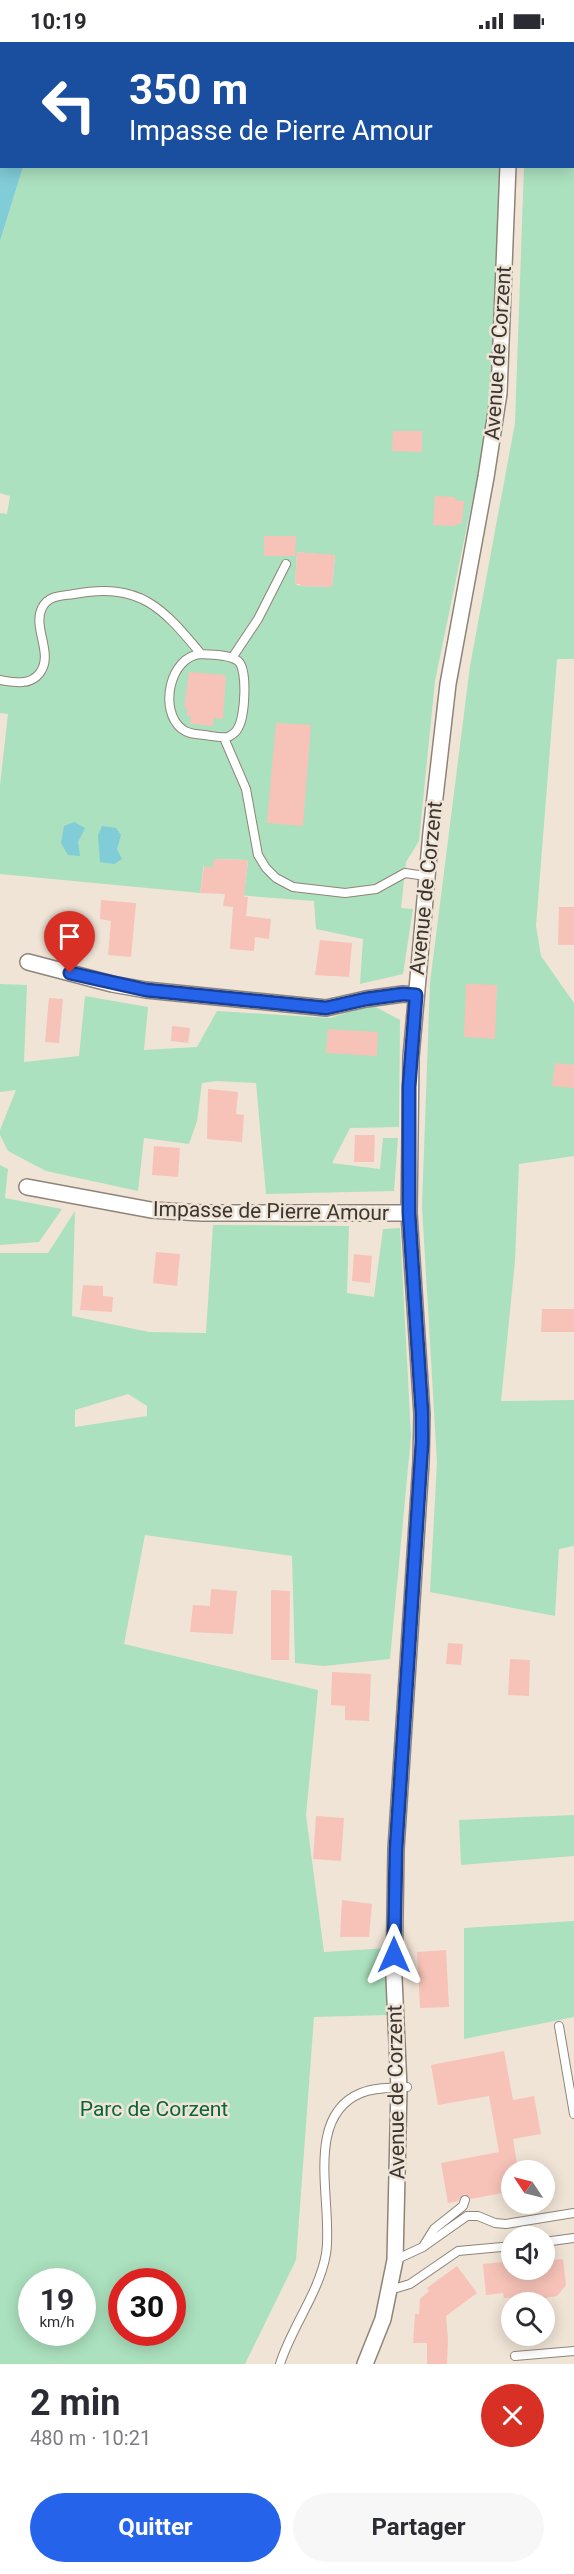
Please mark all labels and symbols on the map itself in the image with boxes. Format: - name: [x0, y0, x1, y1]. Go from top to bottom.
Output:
- street label: Avenue de Corzent: [480, 265, 516, 441]
- street label: Avenue de Corzent: [405, 800, 447, 976]
- pin: [44, 911, 95, 973]
- street label: Impasse de Pierre Amour: [153, 1197, 389, 1225]
- position arrow: [362, 1923, 426, 1987]
- street label: Avenue de Corzent: [382, 2004, 410, 2180]
- park label: Parc de Corzent: [80, 2097, 228, 2121]
- north arrow: [501, 2160, 555, 2214]
- speed limit sign: 30: [108, 2268, 186, 2346]

